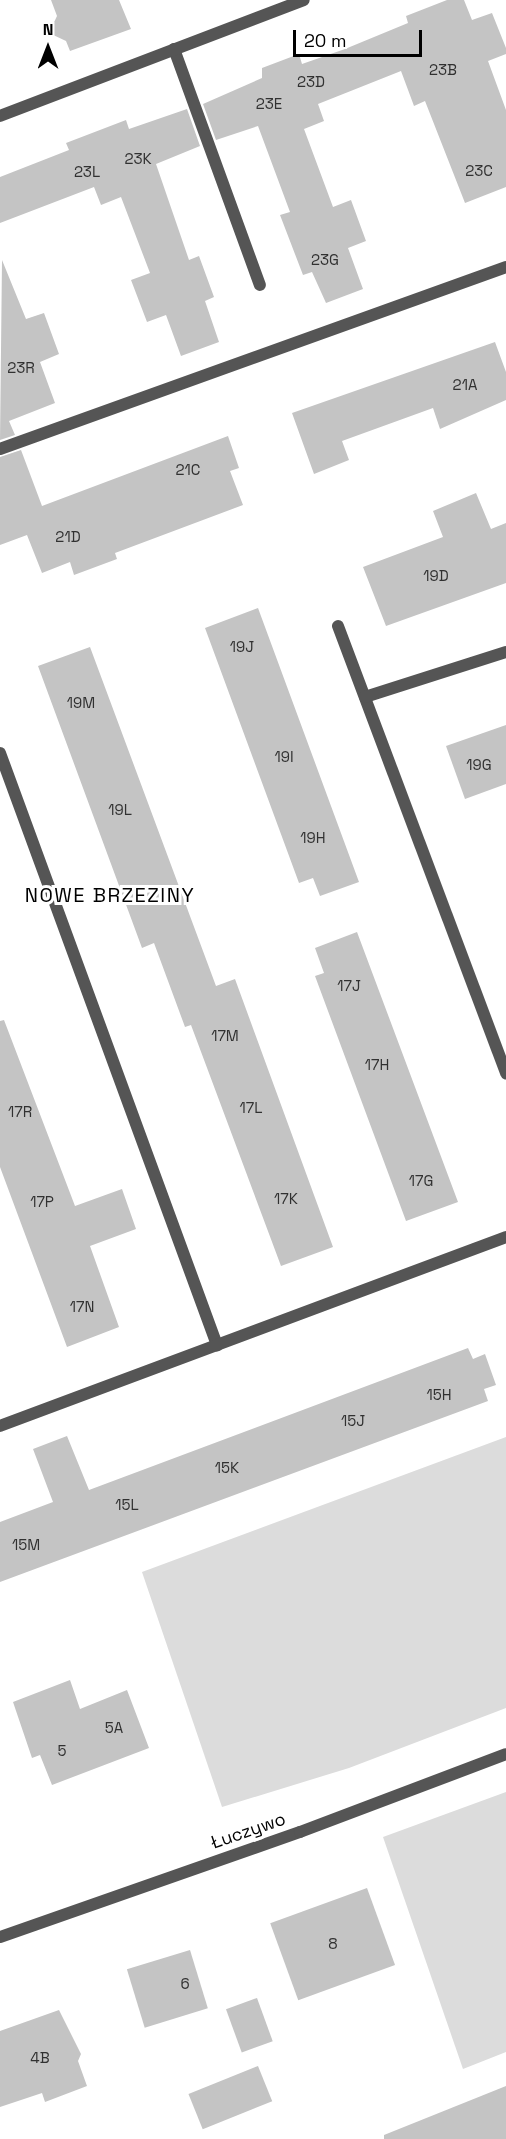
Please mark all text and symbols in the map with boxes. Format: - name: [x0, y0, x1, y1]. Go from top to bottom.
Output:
- north arrow: [18, 18, 78, 78]
- scale bar: [296, 18, 425, 56]
- text: N: [43, 19, 53, 40]
- text: 20 m: [304, 29, 347, 52]
- house number: 23B: [429, 61, 457, 79]
- house number: 23D: [297, 73, 325, 91]
- house number: 23E: [256, 95, 282, 113]
- house number: 23K: [124, 150, 152, 168]
- house number: 23C: [465, 162, 493, 180]
- house number: 23L: [74, 163, 100, 181]
- house number: 23G: [311, 251, 339, 269]
- house number: 23R: [7, 359, 35, 377]
- house number: 21A: [453, 376, 477, 394]
- house number: 21C: [176, 461, 200, 479]
- house number: 21D: [55, 528, 81, 546]
- house number: 19D: [423, 567, 449, 585]
- house number: 19J: [230, 638, 254, 656]
- house number: 19M: [67, 694, 95, 712]
- house number: 19I: [274, 748, 294, 766]
- house number: 19G: [466, 756, 492, 774]
- house number: 19L: [108, 801, 132, 819]
- house number: 19H: [300, 829, 326, 847]
- district label: NOWE BRZEZINY: [25, 883, 195, 907]
- house number: 17J: [337, 977, 361, 995]
- house number: 17M: [211, 1027, 239, 1045]
- house number: 17H: [365, 1056, 389, 1074]
- house number: 17L: [240, 1099, 262, 1117]
- house number: 17R: [8, 1103, 32, 1121]
- house number: 17G: [409, 1172, 433, 1190]
- house number: 17K: [274, 1190, 298, 1208]
- house number: 17P: [30, 1193, 54, 1211]
- house number: 17N: [70, 1298, 94, 1316]
- house number: 15H: [426, 1386, 452, 1404]
- house number: 15J: [341, 1412, 365, 1430]
- house number: 15K: [215, 1459, 239, 1477]
- house number: 15L: [115, 1496, 139, 1514]
- house number: 15M: [12, 1536, 40, 1554]
- house number: 5A: [105, 1719, 123, 1737]
- house number: 5: [58, 1742, 66, 1760]
- street label: Łuczywo: [208, 1808, 288, 1854]
- house number: 8: [328, 1935, 338, 1953]
- house number: 6: [180, 1975, 190, 1993]
- house number: 4B: [30, 2049, 50, 2067]

